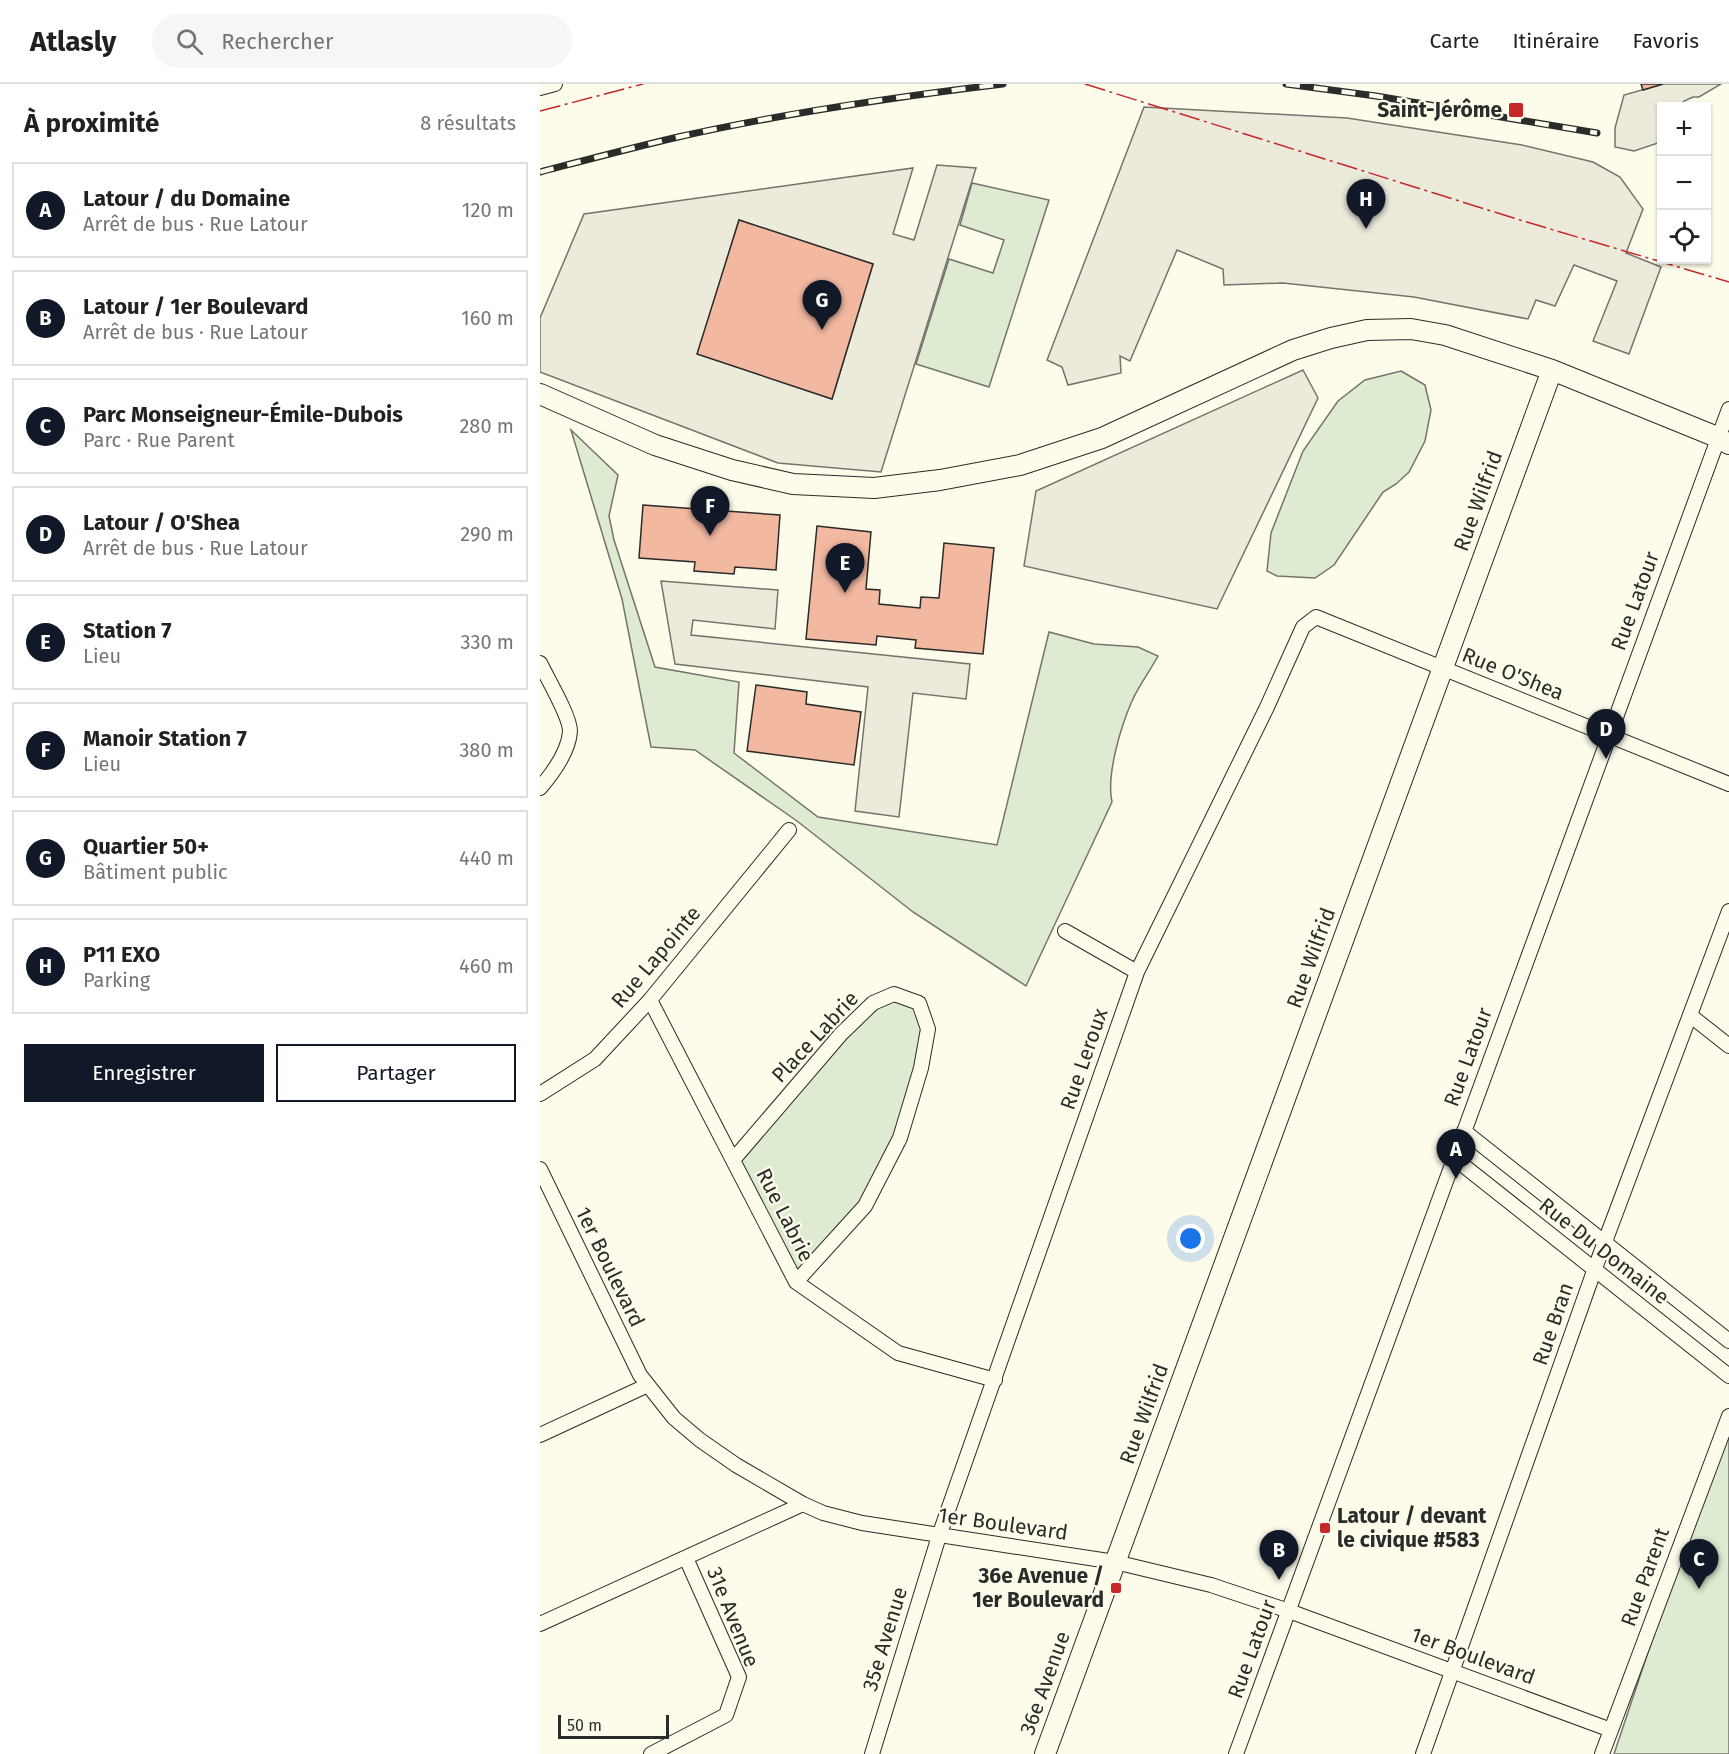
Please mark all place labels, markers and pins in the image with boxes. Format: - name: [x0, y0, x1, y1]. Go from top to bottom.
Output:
- place label: Saint-Jérôme: [1377, 97, 1502, 123]
- marker: Saint-Jérôme: [1507, 101, 1525, 119]
- pin: H: [1346, 180, 1386, 229]
- pin: G: [802, 280, 842, 330]
- pin: F: [690, 486, 730, 536]
- pin: E: [826, 544, 864, 593]
- pin: D: [1586, 710, 1626, 759]
- pin: A: [1436, 1130, 1476, 1179]
- place label: Latour / devant le civique #583: [1337, 1503, 1487, 1553]
- marker: Latour / devant le civique #583: [1318, 1521, 1332, 1535]
- pin: B: [1260, 1530, 1298, 1580]
- pin: C: [1680, 1540, 1718, 1589]
- place label: 36e Avenue / 1er Boulevard: [972, 1563, 1104, 1613]
- marker: 36e Avenue / 1er Boulevard: [1109, 1581, 1123, 1595]

